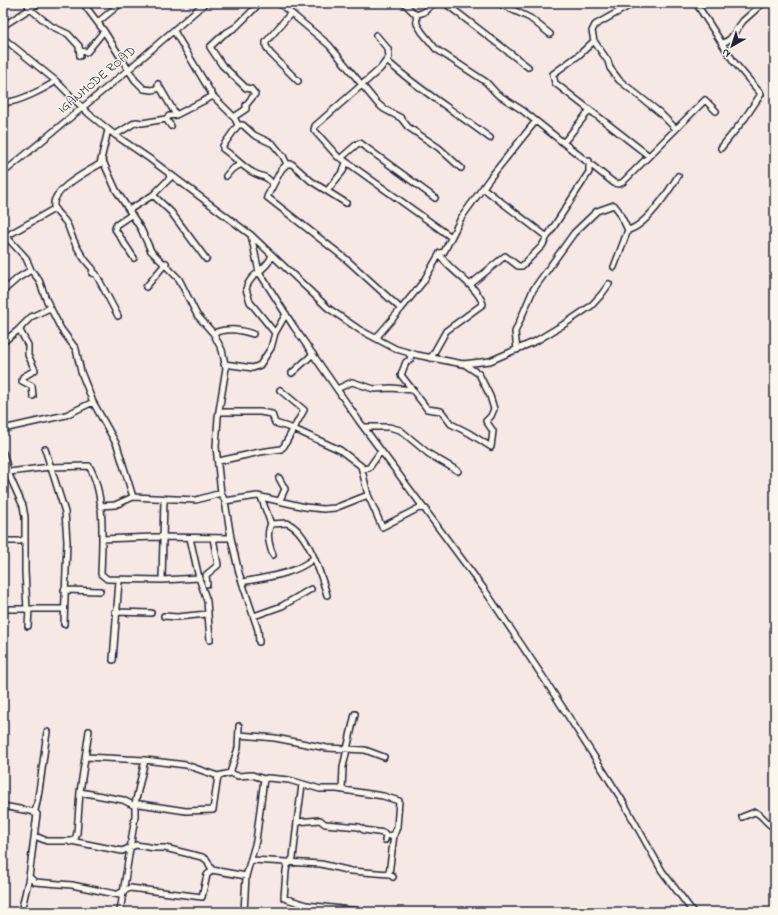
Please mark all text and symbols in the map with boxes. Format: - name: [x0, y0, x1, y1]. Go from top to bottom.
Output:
- north arrow: [712, 26, 752, 66]
- street label: IGANMODE ROAD: [54, 42, 140, 118]
- text: N: [718, 44, 734, 62]

